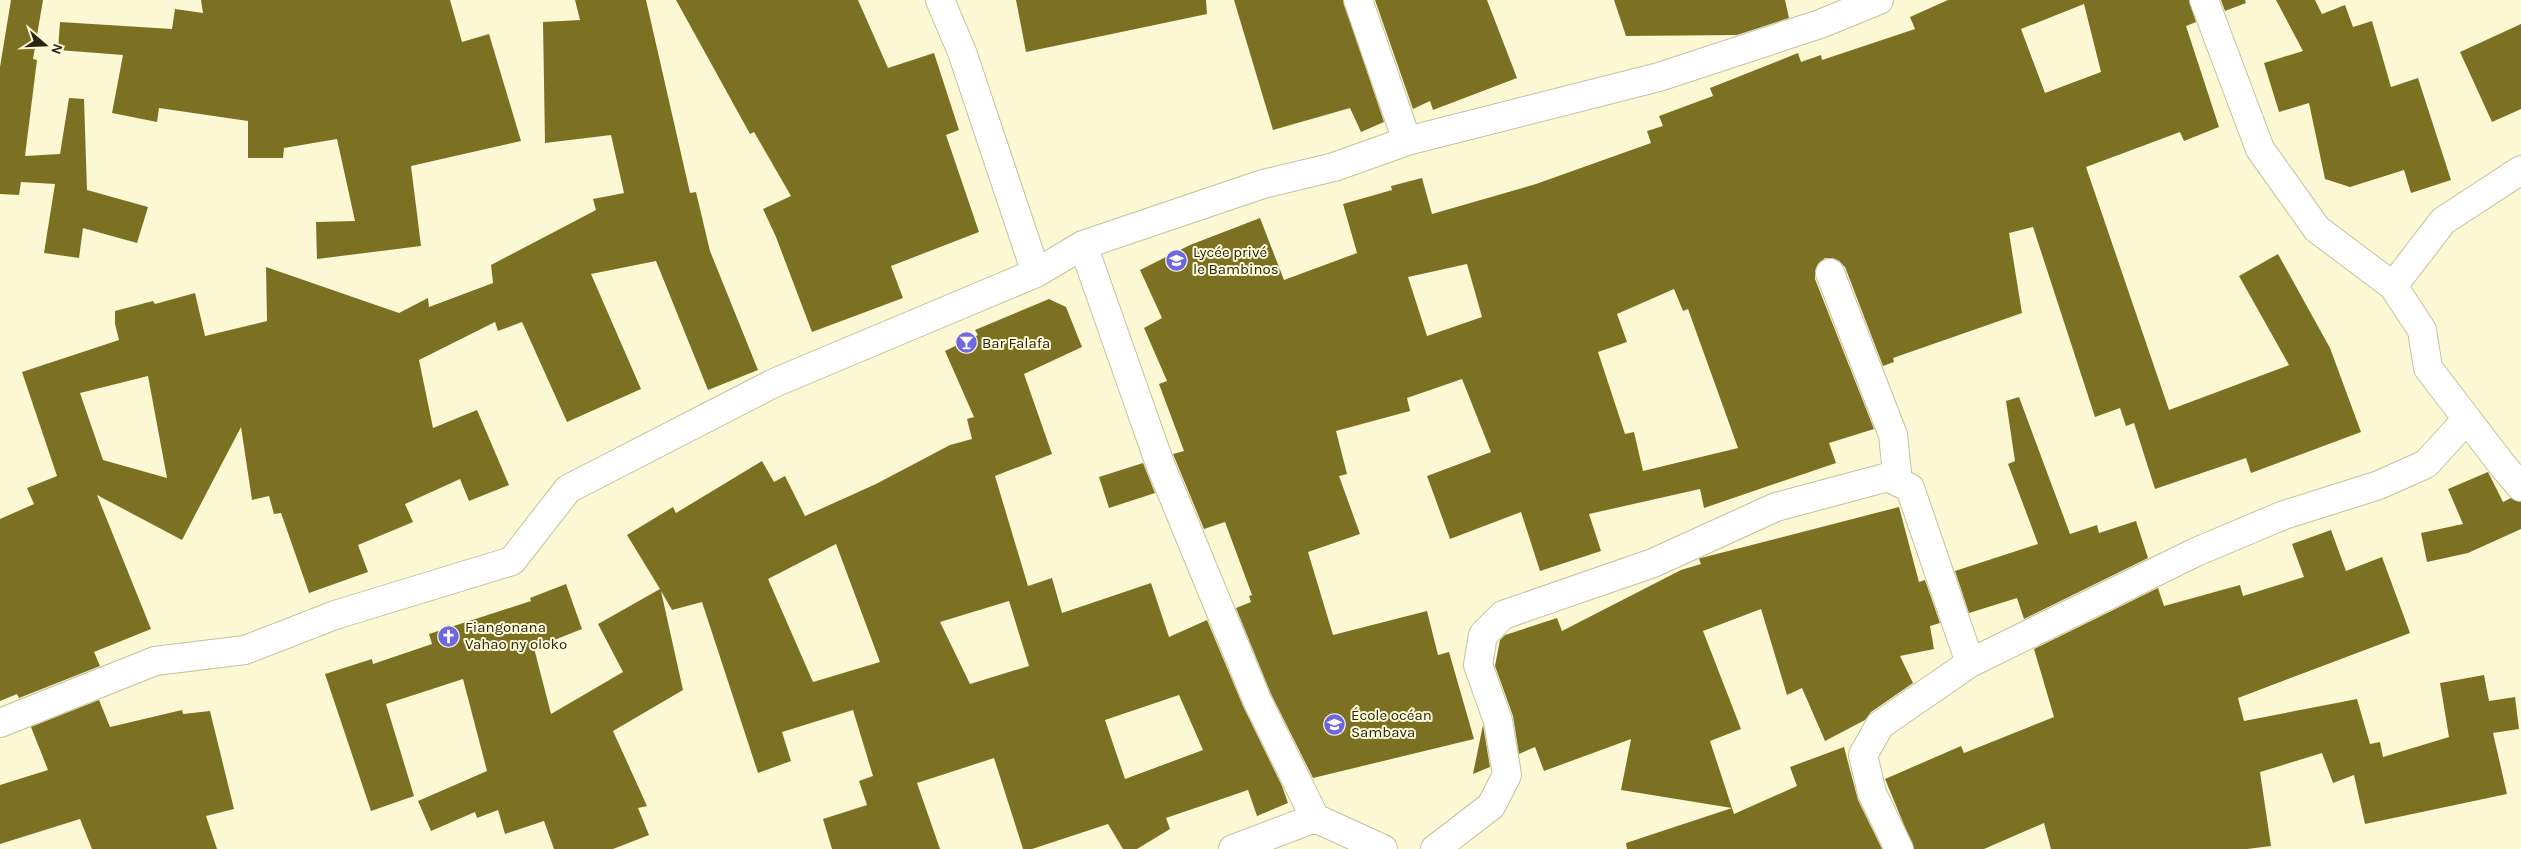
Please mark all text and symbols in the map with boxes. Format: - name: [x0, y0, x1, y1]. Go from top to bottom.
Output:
- north arrow: [20, 20, 70, 70]
- text: N: [47, 42, 66, 57]
- place label: Lycée privé le Bambinos: [1193, 243, 1279, 278]
- school or university icon: Lycée privé le Bambinos: [1165, 249, 1189, 273]
- bar icon: Bar Falafa: [954, 331, 978, 355]
- place label: Bar Falafa: [982, 334, 1050, 352]
- place label: Fiangonana Vahao ny oloko: [465, 618, 567, 653]
- church icon: Fiangonana Vahao ny oloko: [437, 624, 461, 648]
- place label: École océan Sambava: [1351, 706, 1432, 741]
- school or university icon: École océan Sambava: [1323, 712, 1347, 736]

